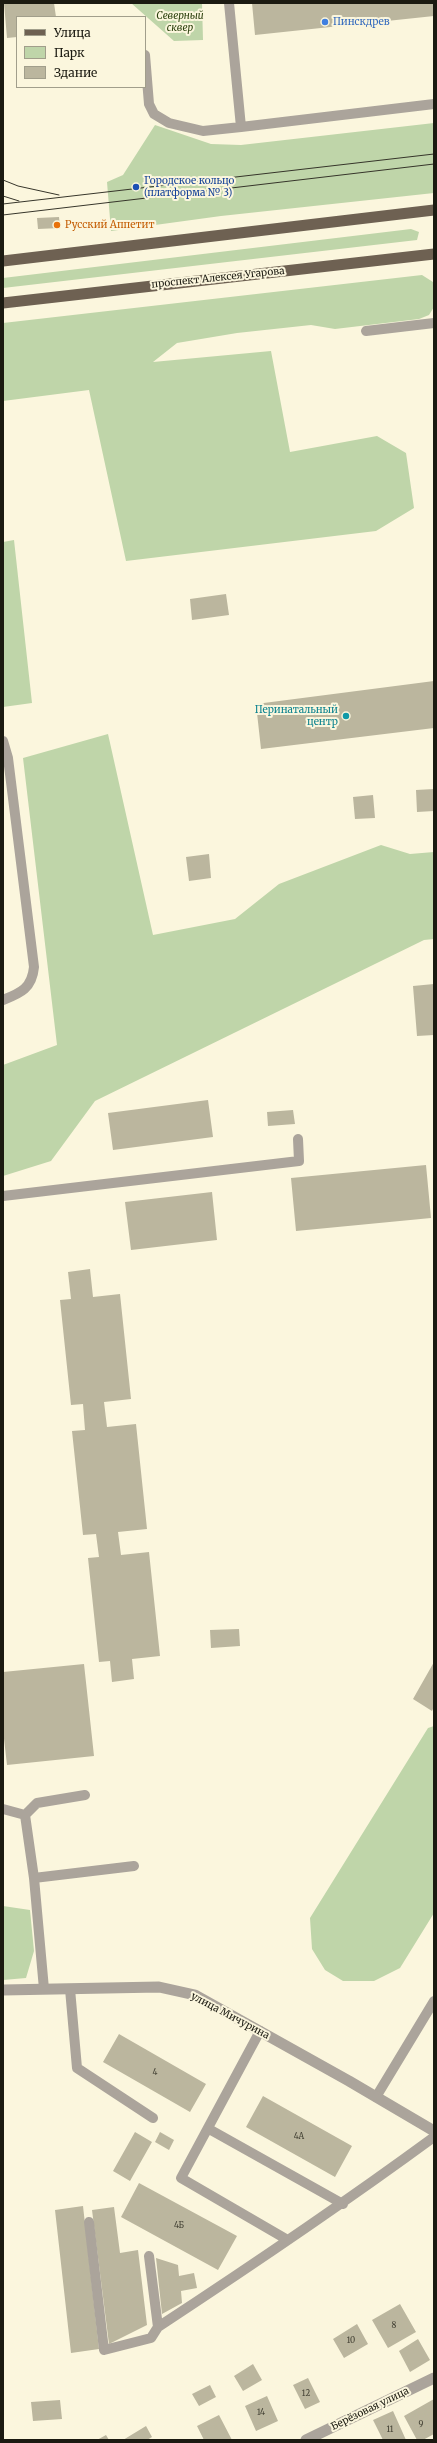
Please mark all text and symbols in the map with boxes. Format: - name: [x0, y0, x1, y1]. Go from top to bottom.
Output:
- park label: Северный сквер: [156, 10, 204, 34]
- legend: [16, 16, 146, 88]
- place label: Пинскдрев: [333, 16, 390, 28]
- marker: Пинскдрев: [320, 17, 330, 27]
- text: Улица: [54, 25, 91, 40]
- text: Парк: [54, 45, 85, 60]
- text: Здание: [54, 65, 97, 80]
- place label: Городское кольцо (платформа № 3): [144, 175, 234, 198]
- marker: Городское кольцо (платформа № 3): [131, 182, 141, 192]
- place label: Русский Аппетит: [65, 219, 155, 231]
- marker: Русский Аппетит: [52, 220, 62, 230]
- street label: проспект Алексея Угарова: [151, 265, 285, 291]
- place label: Перинатальный центр: [255, 704, 338, 728]
- marker: Перинатальный центр: [341, 711, 351, 721]
- street label: улица Мичурина: [189, 1990, 271, 2042]
- house number: 4: [153, 2068, 157, 2078]
- house number: 4А: [294, 2132, 304, 2142]
- house number: 4Б: [174, 2221, 184, 2231]
- house number: 8: [392, 2321, 396, 2331]
- house number: 10: [347, 2336, 355, 2346]
- street label: Берёзовая улица: [329, 2385, 411, 2433]
- house number: 12: [302, 2389, 310, 2399]
- house number: 14: [257, 2408, 265, 2418]
- house number: 9: [419, 2420, 423, 2430]
- house number: 11: [387, 2425, 393, 2435]

